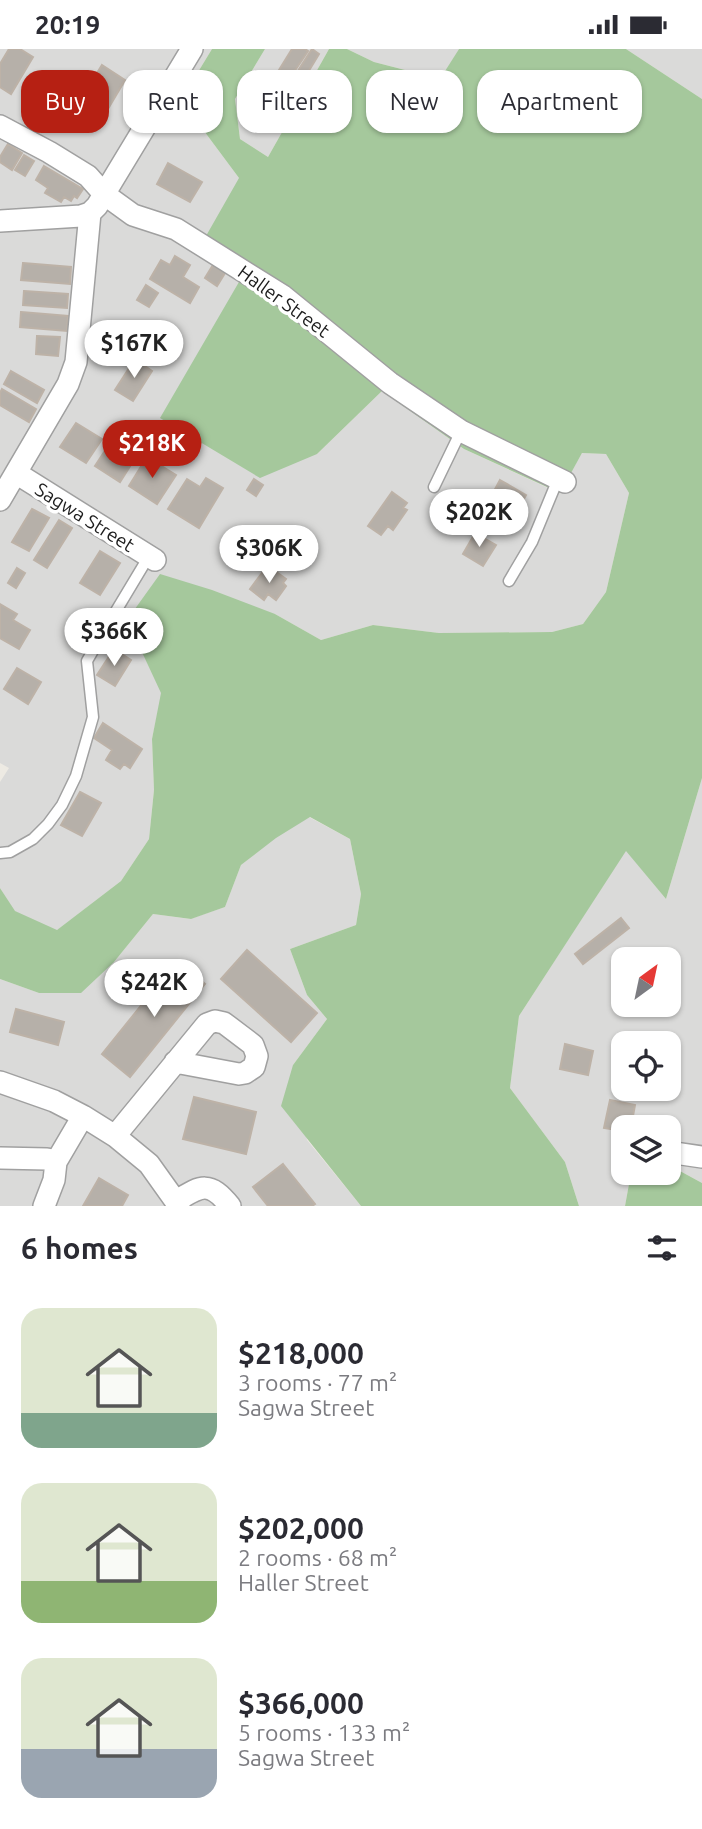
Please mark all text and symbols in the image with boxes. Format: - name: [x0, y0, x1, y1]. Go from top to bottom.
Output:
- text: 20:19: [35, 10, 100, 39]
- chip: Buy: [21, 70, 109, 133]
- chip: Rent: [123, 70, 223, 133]
- chip: Filters: [237, 70, 352, 133]
- chip: New: [366, 70, 463, 133]
- chip: Apartment: [477, 70, 642, 133]
- street label: Haller Street: [234, 260, 335, 342]
- pin: $167K: [85, 321, 183, 380]
- text: $167K: [100, 330, 168, 355]
- pin: $218K: [103, 421, 201, 480]
- text: $218K: [118, 430, 186, 455]
- street label: Sagwa Street: [31, 478, 139, 556]
- pin: $202K: [430, 489, 528, 549]
- text: $202K: [445, 499, 513, 524]
- pin: $306K: [220, 525, 318, 585]
- text: $306K: [235, 535, 303, 560]
- pin: $366K: [65, 609, 163, 668]
- text: $366K: [80, 618, 148, 643]
- north arrow: [611, 947, 681, 1017]
- map controls: [611, 947, 681, 1185]
- pin: $242K: [105, 960, 203, 1019]
- text: $242K: [120, 969, 188, 994]
- button: locate: [611, 1031, 681, 1101]
- button: layers: [611, 1115, 681, 1185]
- icon: filters: [643, 1229, 681, 1267]
- text: 6 homes: [21, 1231, 138, 1265]
- icon: home: [77, 1336, 161, 1420]
- text: $218,000: [238, 1336, 364, 1370]
- text: 3 rooms · 77 m²: [238, 1370, 397, 1395]
- text: Sagwa Street: [238, 1395, 374, 1420]
- icon: home: [77, 1511, 161, 1595]
- text: $202,000: [238, 1511, 364, 1545]
- text: 2 rooms · 68 m²: [238, 1545, 397, 1570]
- text: Haller Street: [238, 1570, 369, 1595]
- icon: home: [77, 1686, 161, 1770]
- text: $366,000: [238, 1686, 364, 1720]
- text: 5 rooms · 133 m²: [238, 1720, 410, 1745]
- text: Sagwa Street: [238, 1745, 374, 1770]

